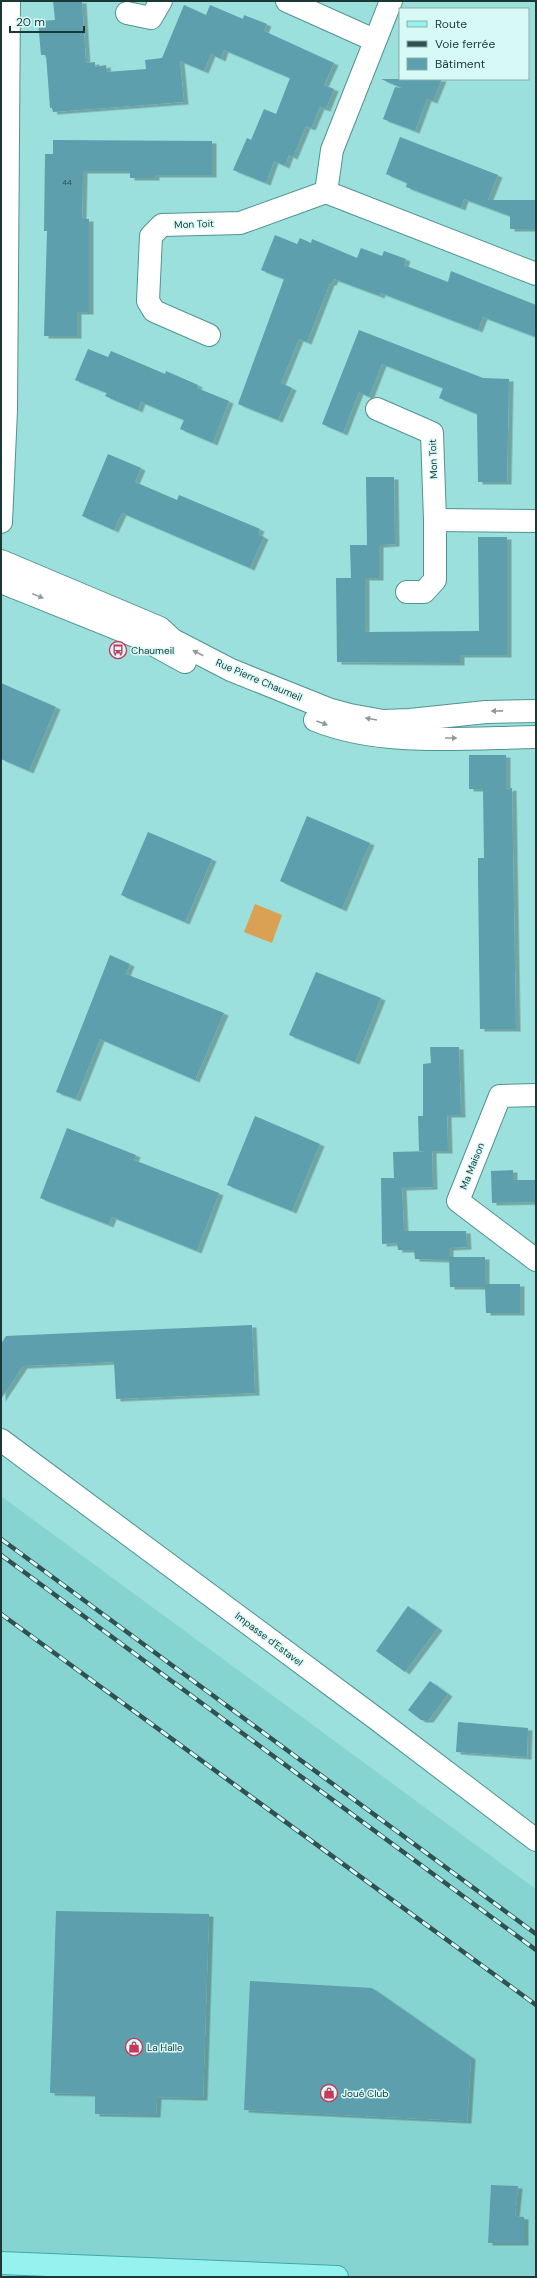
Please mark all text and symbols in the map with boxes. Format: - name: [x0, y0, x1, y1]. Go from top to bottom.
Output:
- scale bar: [10, 8, 84, 34]
- legend: [399, 8, 529, 80]
- text: 20 m: [16, 14, 45, 30]
- text: Route: [435, 16, 467, 32]
- text: Voie ferrée: [435, 36, 495, 52]
- text: Bâtiment: [435, 56, 486, 72]
- house number: 44: [62, 177, 72, 187]
- street label: Mon Toit: [174, 217, 214, 231]
- street label: Mon Toit: [426, 439, 440, 479]
- one-way arrow: [32, 593, 43, 599]
- bus stop icon: Chaumeil: [108, 640, 128, 660]
- place label: Chaumeil: [131, 644, 174, 657]
- one-way arrow: [193, 650, 204, 656]
- street label: Rue Pierre Chaumeil: [214, 656, 304, 704]
- one-way arrow: [491, 708, 503, 715]
- one-way arrow: [365, 716, 378, 722]
- one-way arrow: [317, 720, 329, 726]
- one-way arrow: [445, 735, 458, 741]
- street label: Ma Maison: [457, 1140, 487, 1191]
- street label: Impasse d'Estavel: [232, 1609, 306, 1669]
- shop icon: La Halle: [124, 2037, 144, 2057]
- place label: La Halle: [147, 2041, 183, 2054]
- shop icon: Joué Club: [319, 2083, 339, 2103]
- place label: Joué Club: [342, 2087, 388, 2100]

